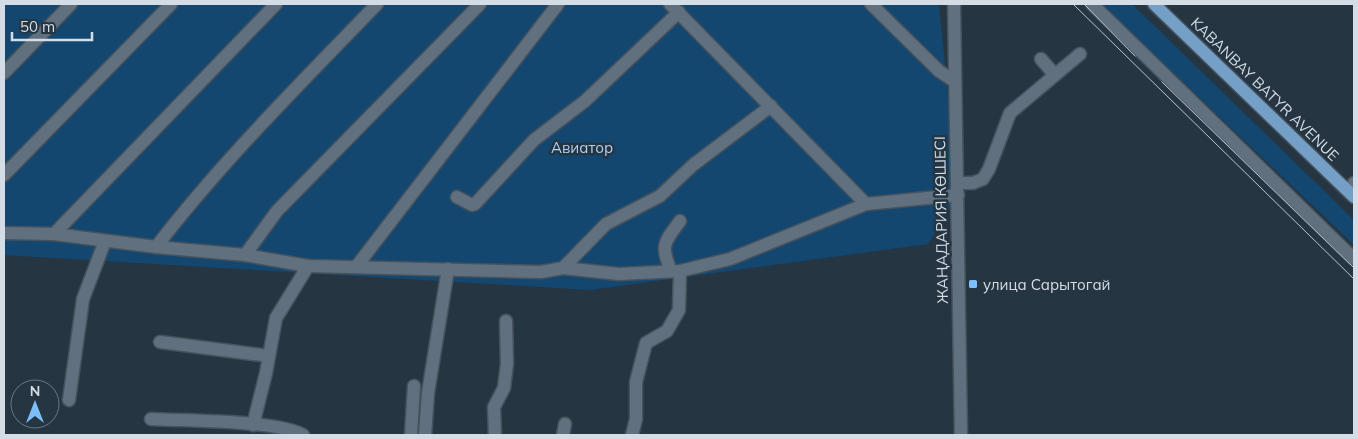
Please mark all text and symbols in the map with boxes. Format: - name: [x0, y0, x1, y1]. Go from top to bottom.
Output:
- scale bar: [12, 10, 92, 42]
- street label: KABANBAY BATYR AVENUE: [1187, 13, 1343, 165]
- text: 50 m: [20, 17, 55, 36]
- street label: ЖАҢАДАРИЯ КӨШЕСІ: [930, 136, 952, 304]
- park label: Авиатор: [551, 138, 613, 157]
- place label: улица Сарытогай: [983, 275, 1110, 294]
- marker: улица Сарытогай: [967, 278, 979, 290]
- north arrow: [10, 379, 60, 429]
- text: N: [30, 382, 40, 400]

